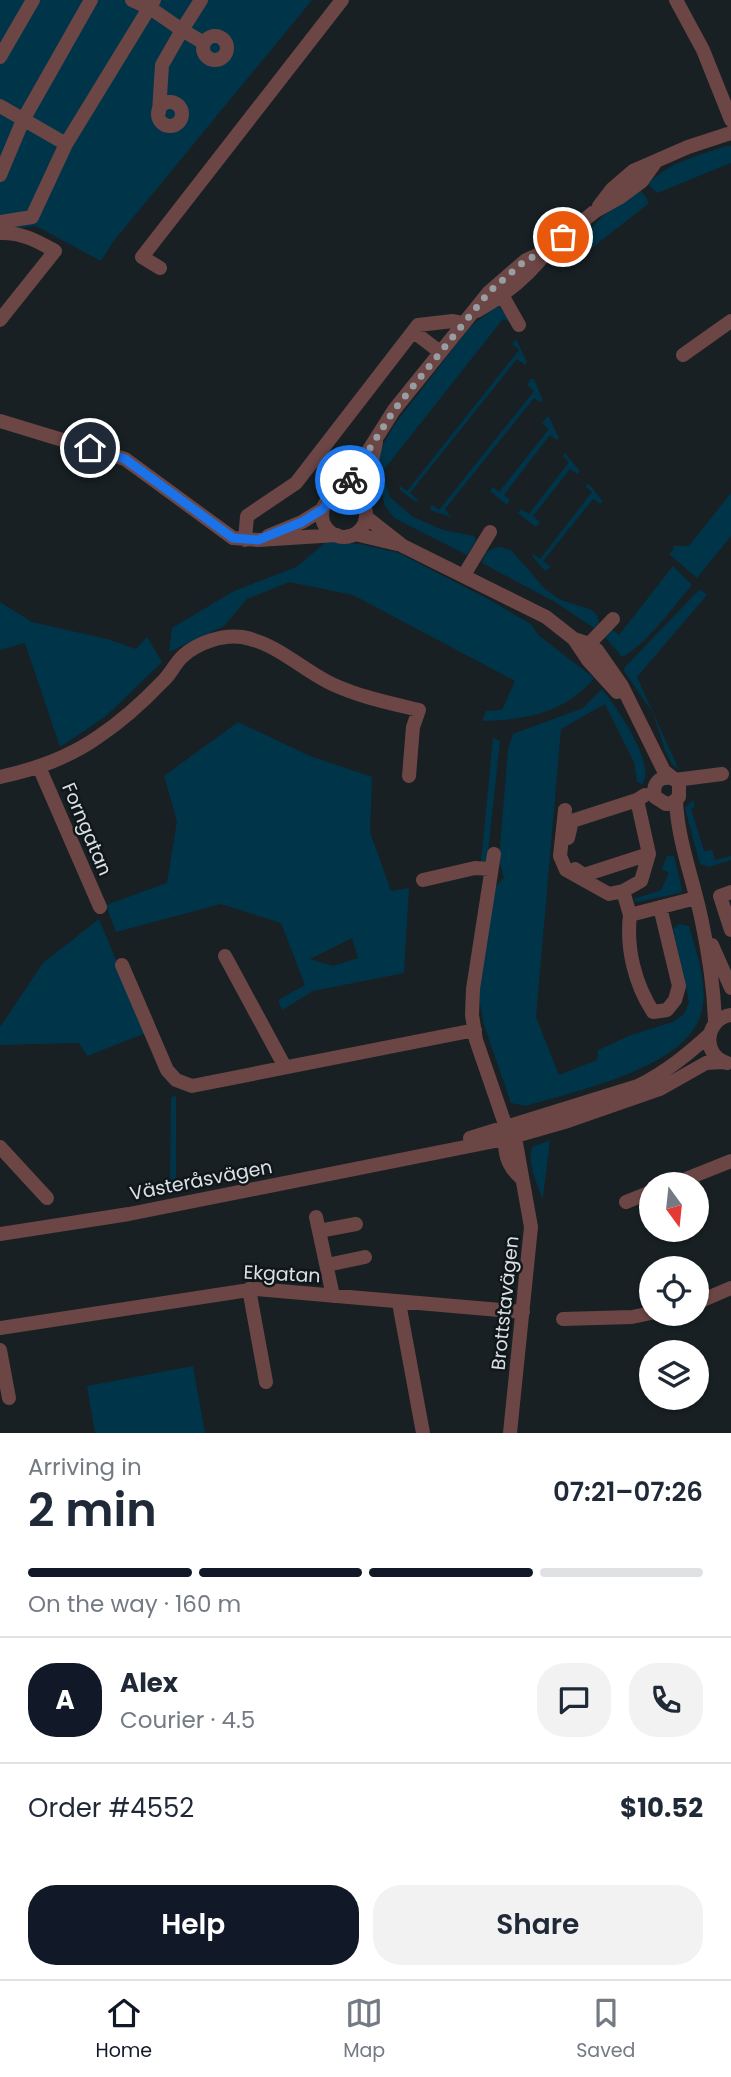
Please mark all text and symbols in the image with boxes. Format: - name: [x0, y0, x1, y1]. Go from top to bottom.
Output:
- pin: [533, 207, 593, 267]
- icon: bag: [544, 218, 582, 256]
- pin: [60, 418, 120, 478]
- icon: home: [71, 429, 109, 467]
- courier: [315, 445, 385, 515]
- icon: bike: [331, 461, 369, 499]
- street label: Forngatan: [55, 778, 119, 880]
- street label: Västeråsvägen: [128, 1153, 274, 1207]
- north arrow: [639, 1172, 709, 1242]
- map controls: [639, 1172, 709, 1410]
- street label: Brottstavägen: [485, 1235, 525, 1371]
- button: locate: [639, 1256, 709, 1326]
- street label: Ekgatan: [243, 1258, 321, 1290]
- button: layers: [639, 1340, 709, 1410]
- text: Arriving in: [28, 1451, 142, 1483]
- text: 07:21–07:26: [553, 1474, 703, 1510]
- text: 2 min: [28, 1478, 157, 1542]
- text: On the way · 160 m: [28, 1588, 241, 1620]
- button: chat: [537, 1663, 611, 1737]
- button: phone: [629, 1663, 703, 1737]
- text: Alex: [120, 1665, 178, 1701]
- text: A: [55, 1682, 75, 1718]
- text: Courier · 4.5: [120, 1704, 255, 1736]
- text: Order #4552: [28, 1790, 194, 1826]
- text: $10.52: [620, 1790, 703, 1826]
- button: Help: [28, 1885, 359, 1965]
- button: Share: [373, 1885, 703, 1965]
- tab: Home: [95, 1994, 152, 2065]
- tab: Map: [343, 1994, 385, 2065]
- tab: Saved: [576, 1994, 635, 2065]

